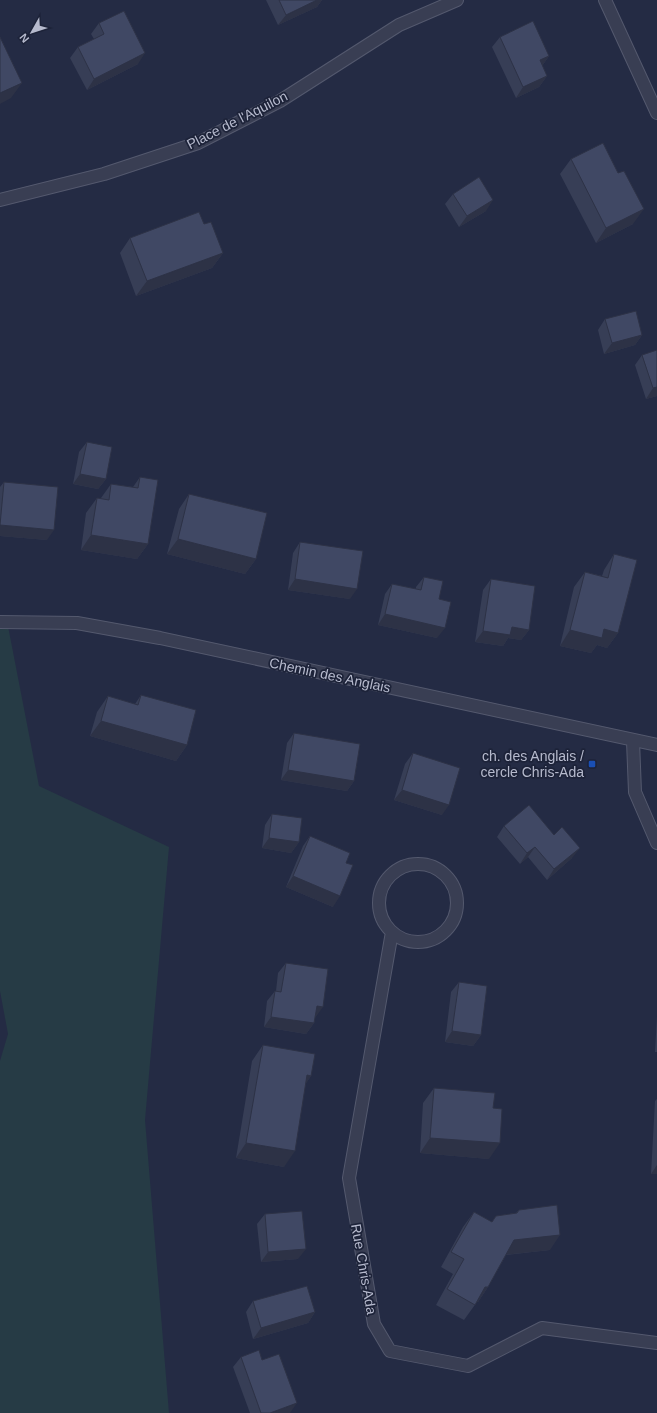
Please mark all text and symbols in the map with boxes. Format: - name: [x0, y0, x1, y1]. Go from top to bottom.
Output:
- north arrow: [12, 12, 52, 52]
- text: N: [17, 31, 31, 45]
- street label: Place de l'Aquilon: [184, 88, 290, 152]
- street label: Chemin des Anglais: [268, 654, 392, 696]
- place label: ch. des Anglais / cercle Chris-Ada: [481, 748, 584, 780]
- marker: ch. des Anglais / cercle Chris-Ada: [587, 759, 597, 769]
- street label: Rue Chris-Ada: [348, 1222, 380, 1316]

